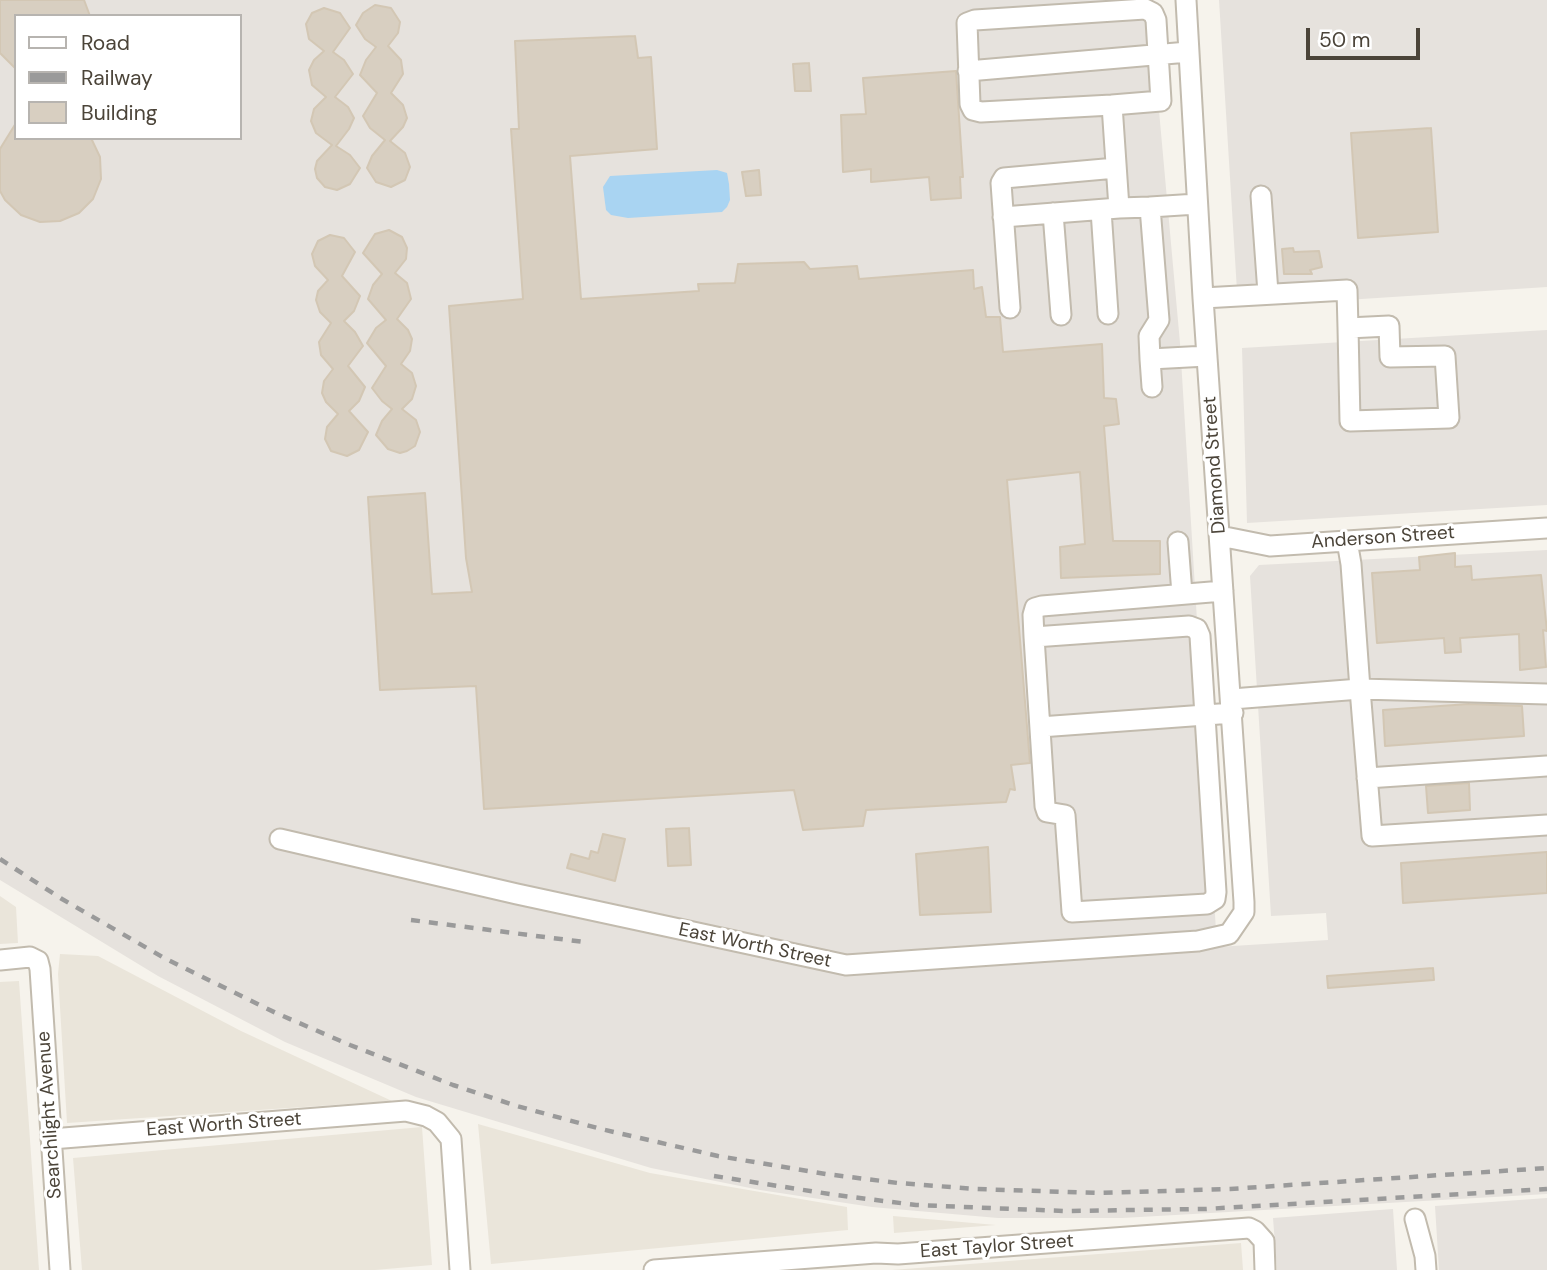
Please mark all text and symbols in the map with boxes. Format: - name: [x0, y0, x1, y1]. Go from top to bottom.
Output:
- legend: [14, 14, 242, 140]
- scale bar: [1309, 14, 1423, 58]
- text: 50 m: [1319, 26, 1370, 54]
- text: Road: [81, 29, 130, 57]
- text: Railway: [81, 64, 153, 92]
- text: Building: [81, 99, 157, 127]
- street label: Diamond Street: [1199, 395, 1231, 535]
- street label: Anderson Street: [1310, 522, 1456, 554]
- street label: East Worth Street: [676, 919, 834, 973]
- street label: Searchlight Avenue: [33, 1030, 67, 1200]
- street label: East Worth Street: [146, 1108, 302, 1142]
- street label: East Taylor Street: [919, 1230, 1075, 1264]

